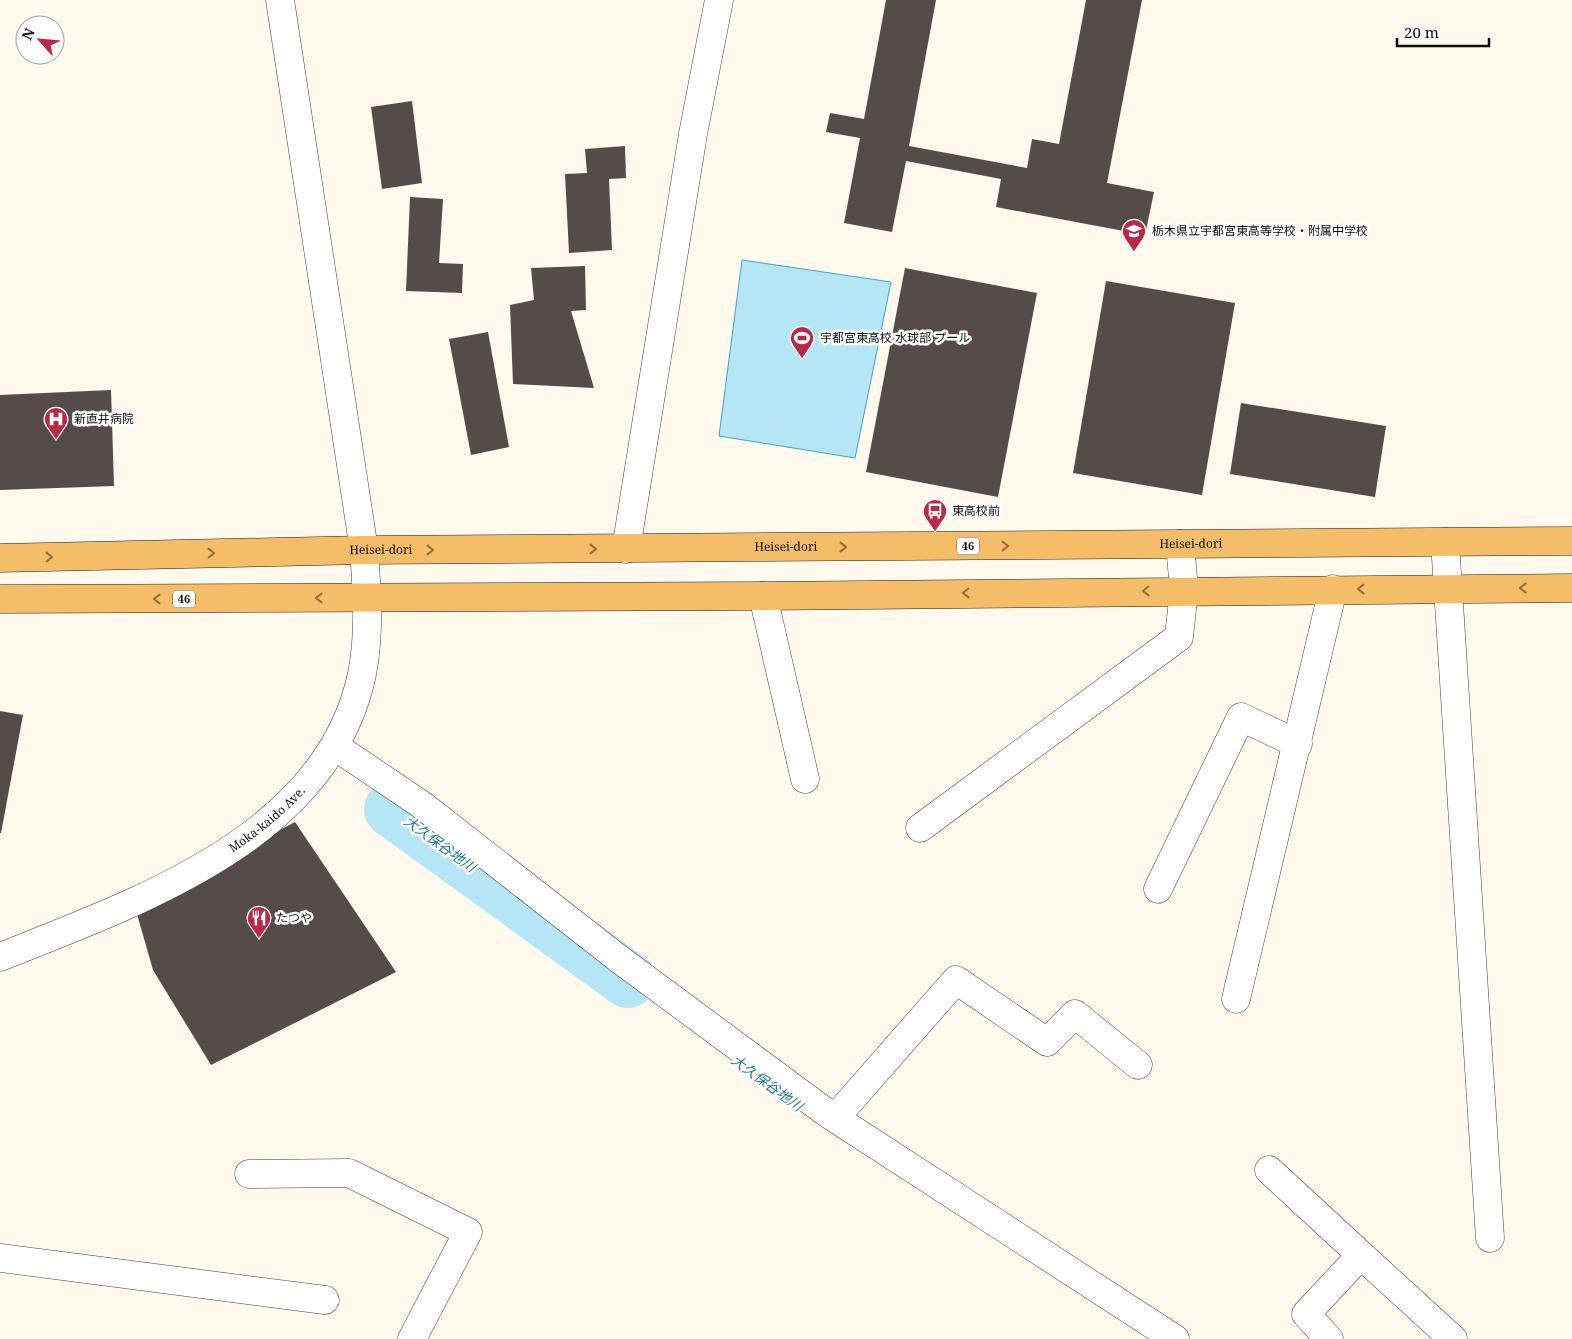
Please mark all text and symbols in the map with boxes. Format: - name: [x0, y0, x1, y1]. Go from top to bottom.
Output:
- north arrow: [15, 15, 65, 65]
- scale bar: [1397, 15, 1490, 47]
- text: 20 m: [1404, 22, 1439, 42]
- text: N: [17, 25, 39, 43]
- school or university icon: 栃木県立宇都宮東高等学校・附属中学校: [1121, 218, 1147, 252]
- place label: 栃木県立宇都宮東高等学校・附属中学校: [1152, 222, 1368, 239]
- sports icon: 宇都宮東高校 水球部 プール: [789, 325, 815, 359]
- place label: 宇都宮東高校 水球部 プール: [820, 329, 970, 346]
- hospital icon: 新直井病院: [43, 406, 69, 440]
- place label: 新直井病院: [74, 410, 134, 427]
- bus stop icon: 東高校前: [922, 498, 948, 532]
- place label: 東高校前: [952, 502, 1000, 519]
- street label: Heisei-dori: [1159, 535, 1223, 552]
- street label: Heisei-dori: [754, 538, 818, 555]
- road number: 46: [957, 538, 979, 554]
- one-way arrow: [1002, 540, 1010, 551]
- street label: Heisei-dori: [349, 541, 413, 558]
- one-way arrow: [840, 542, 847, 552]
- one-way arrow: [590, 544, 597, 554]
- one-way arrow: [427, 545, 435, 555]
- one-way arrow: [208, 548, 215, 558]
- one-way arrow: [45, 551, 53, 562]
- one-way arrow: [1519, 583, 1527, 593]
- one-way arrow: [1357, 584, 1364, 594]
- one-way arrow: [1142, 586, 1150, 596]
- one-way arrow: [962, 588, 970, 599]
- road number: 46: [173, 590, 195, 608]
- one-way arrow: [315, 593, 322, 603]
- one-way arrow: [152, 594, 160, 604]
- street label: Moka-kaido Ave.: [225, 782, 309, 856]
- water label: 大久保谷地川: [401, 811, 481, 877]
- restaurant icon: たつや: [246, 905, 272, 939]
- place label: たつや: [276, 909, 312, 926]
- water label: 大久保谷地川: [728, 1050, 808, 1116]

